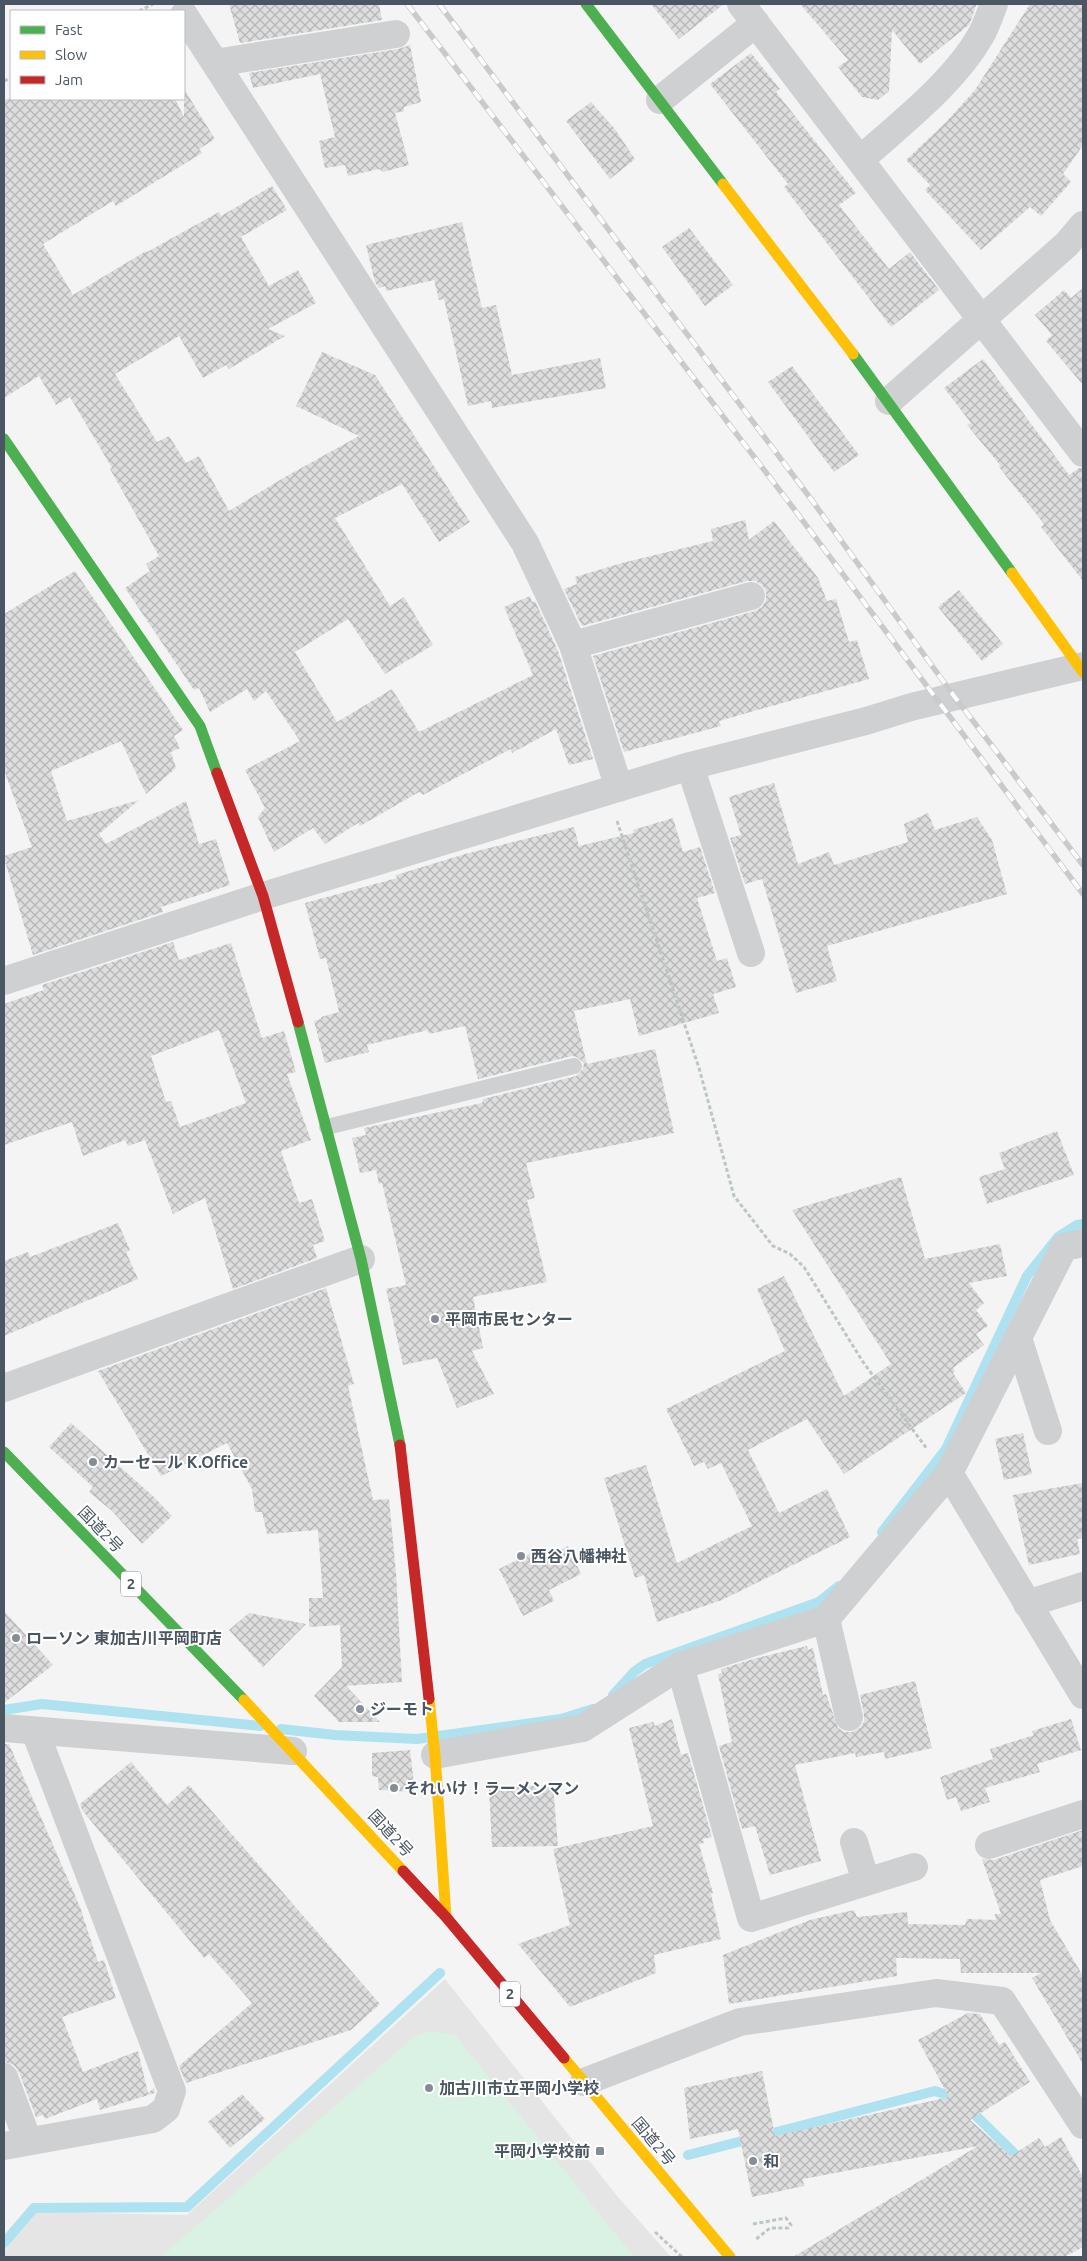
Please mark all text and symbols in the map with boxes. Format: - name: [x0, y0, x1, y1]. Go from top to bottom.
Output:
- legend: [10, 10, 185, 100]
- text: Fast: [55, 21, 83, 38]
- text: Slow: [55, 46, 88, 63]
- text: Jam: [55, 71, 83, 88]
- place label: 平岡市民センター: [445, 1310, 573, 1328]
- marker: 平岡市民センター: [429, 1313, 441, 1325]
- place label: カーセール K.Office: [103, 1453, 248, 1471]
- marker: カーセール K.Office: [87, 1456, 99, 1468]
- street label: 国道2号: [75, 1502, 127, 1556]
- place label: 西谷八幡神社: [531, 1547, 627, 1565]
- marker: 西谷八幡神社: [515, 1550, 527, 1562]
- road number: 2: [121, 1572, 141, 1596]
- place label: ローソン 東加古川平岡町店: [26, 1629, 222, 1647]
- marker: ローソン 東加古川平岡町店: [10, 1632, 22, 1644]
- place label: ジーモト: [370, 1700, 434, 1718]
- marker: ジーモト: [354, 1703, 366, 1715]
- place label: それいけ！ラーメンマン: [404, 1779, 579, 1797]
- marker: それいけ！ラーメンマン: [388, 1782, 400, 1794]
- street label: 国道2号: [365, 1806, 417, 1860]
- road number: 2: [500, 1982, 520, 2006]
- place label: 加古川市立平岡小学校: [439, 2079, 599, 2097]
- marker: 加古川市立平岡小学校: [423, 2082, 435, 2094]
- street label: 国道2号: [629, 2113, 679, 2169]
- place label: 平岡小学校前: [494, 2142, 590, 2160]
- marker: 平岡小学校前: [594, 2145, 606, 2157]
- place label: 和: [763, 2152, 779, 2170]
- marker: 和: [747, 2155, 759, 2167]

